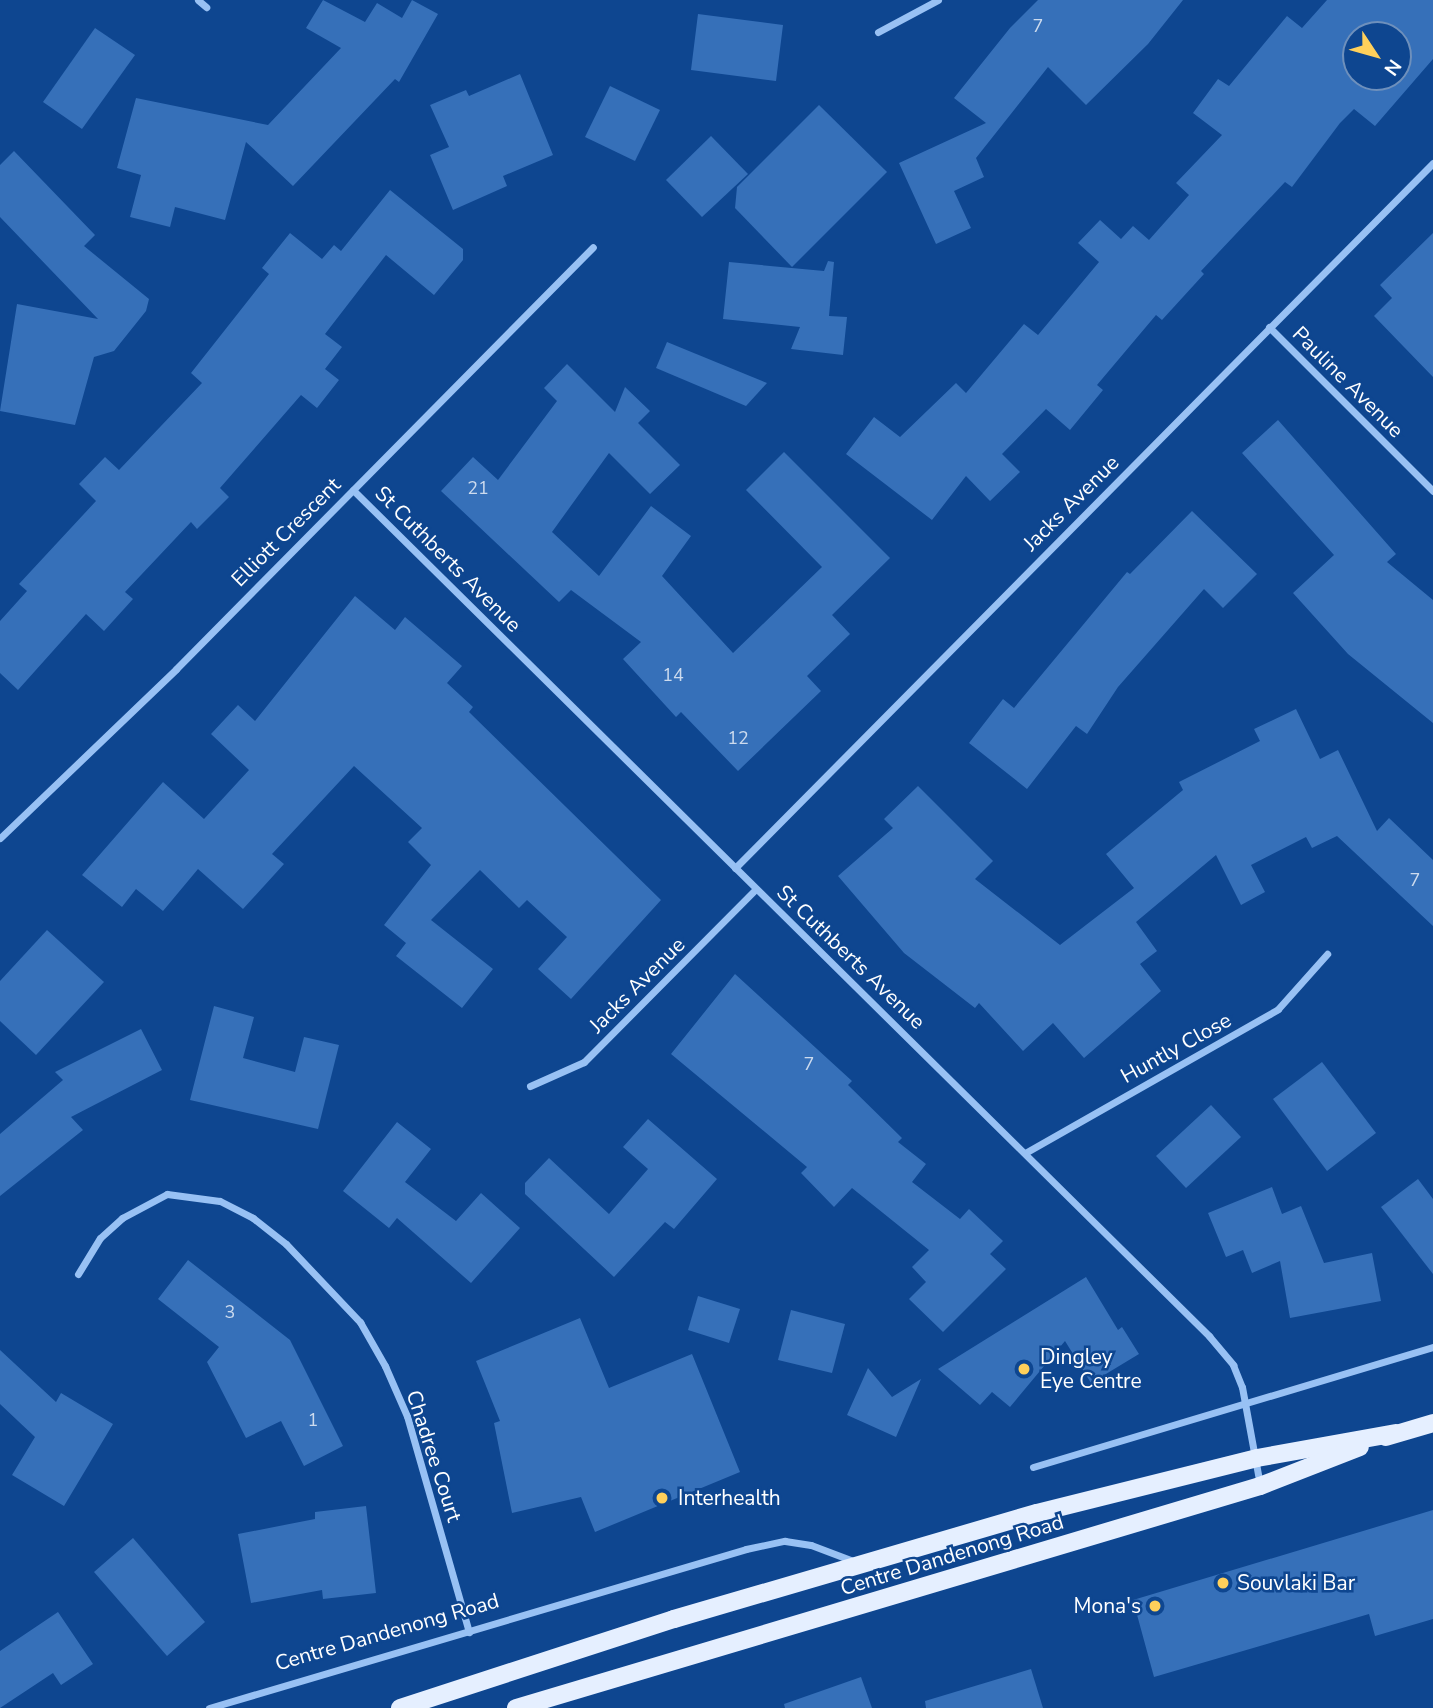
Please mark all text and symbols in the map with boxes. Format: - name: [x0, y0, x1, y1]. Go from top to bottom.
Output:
- house number: 7: [1033, 15, 1043, 37]
- north arrow: [1342, 21, 1412, 91]
- text: N: [1378, 54, 1407, 81]
- street label: Pauline Avenue: [1287, 321, 1409, 443]
- street label: Jacks Avenue: [1018, 450, 1124, 556]
- street label: Elliott Crescent: [226, 472, 346, 592]
- house number: 21: [467, 477, 489, 499]
- street label: St Cuthberts Avenue: [370, 481, 526, 637]
- house number: 14: [662, 664, 684, 686]
- house number: 12: [727, 727, 749, 749]
- house number: 7: [1410, 869, 1420, 891]
- street label: St Cuthberts Avenue: [772, 880, 930, 1034]
- street label: Jacks Avenue: [584, 932, 690, 1038]
- street label: Huntly Close: [1116, 1007, 1236, 1089]
- house number: 7: [804, 1053, 814, 1075]
- house number: 3: [225, 1301, 235, 1323]
- place label: Dingley Eye Centre: [1040, 1344, 1142, 1394]
- marker: Dingley Eye Centre: [1014, 1359, 1034, 1379]
- street label: Chadree Court: [401, 1387, 467, 1525]
- house number: 1: [308, 1409, 318, 1431]
- place label: Interhealth: [678, 1485, 781, 1511]
- marker: Interhealth: [652, 1488, 672, 1508]
- street label: Centre Dandenong Road: [837, 1509, 1067, 1601]
- place label: Souvlaki Bar: [1237, 1570, 1355, 1596]
- marker: Souvlaki Bar: [1215, 1575, 1231, 1591]
- street label: Centre Dandenong Road: [272, 1588, 502, 1676]
- place label: Mona's: [1074, 1593, 1141, 1619]
- marker: Mona's: [1147, 1598, 1163, 1614]

